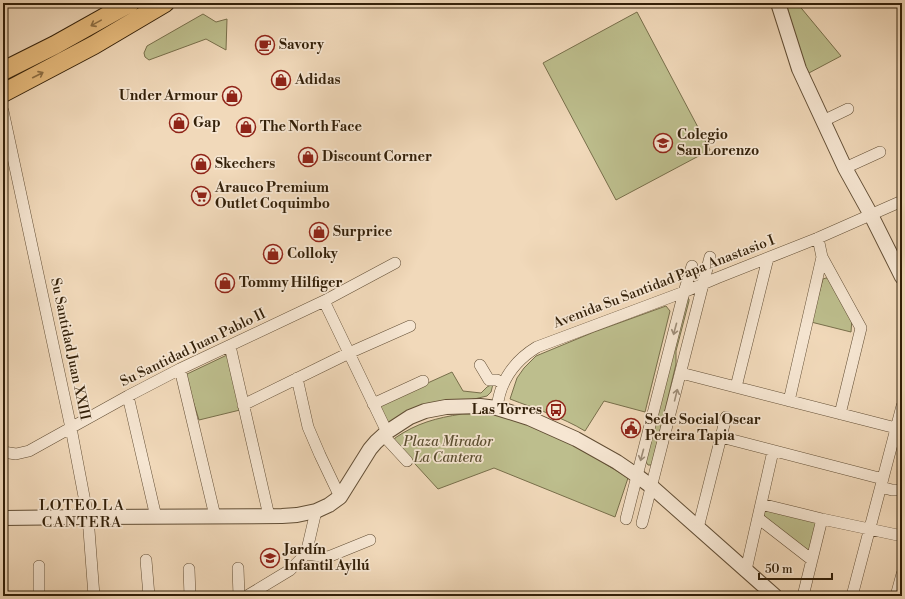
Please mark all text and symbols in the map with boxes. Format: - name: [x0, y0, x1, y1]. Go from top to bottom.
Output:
- one-way arrow: [90, 19, 102, 27]
- cafe icon: Savory: [254, 34, 276, 56]
- place label: Savory: [279, 36, 325, 54]
- shop icon: Adidas: [270, 69, 292, 91]
- one-way arrow: [31, 71, 43, 78]
- place label: Adidas: [294, 71, 341, 89]
- shop icon: Under Armour: [221, 85, 243, 107]
- place label: Under Armour: [119, 87, 218, 105]
- shop icon: Gap: [168, 112, 190, 134]
- place label: Gap: [193, 114, 221, 132]
- shop icon: The North Face: [235, 116, 257, 138]
- place label: The North Face: [260, 118, 363, 136]
- place label: Colegio San Lorenzo: [677, 126, 759, 160]
- school or university icon: Colegio San Lorenzo: [652, 132, 674, 154]
- shop icon: Discount Corner: [297, 146, 319, 168]
- place label: Discount Corner: [322, 148, 432, 166]
- shop icon: Skechers: [190, 153, 212, 175]
- place label: Skechers: [215, 155, 275, 173]
- place label: Arauco Premium Outlet Coquimbo: [214, 179, 330, 213]
- supermarket icon: Arauco Premium Outlet Coquimbo: [190, 185, 212, 207]
- shop icon: Surprice: [308, 221, 330, 243]
- place label: Surprice: [333, 223, 393, 241]
- street label: Avenida Su Santidad Papa Anastasio I: [550, 231, 778, 333]
- shop icon: Colloky: [262, 243, 284, 265]
- place label: Colloky: [287, 245, 339, 263]
- shop icon: Tommy Hilfiger: [214, 272, 236, 294]
- place label: Tommy Hilfiger: [239, 274, 343, 292]
- street label: Su Santidad Juan XXIII: [46, 276, 94, 422]
- street label: Su Santidad Juan Pablo II: [117, 305, 269, 391]
- one-way arrow: [670, 323, 678, 336]
- one-way arrow: [672, 388, 680, 401]
- bus stop icon: Las Torres: [545, 399, 567, 421]
- place label: Las Torres: [472, 401, 542, 419]
- place label: Sede Social Oscar Pereira Tapia: [645, 411, 761, 445]
- public building icon: Sede Social Oscar Pereira Tapia: [620, 417, 642, 439]
- park label: Plaza Mirador La Cantera: [402, 433, 494, 467]
- one-way arrow: [638, 449, 645, 462]
- district label: LOTEO LA CANTERA: [39, 496, 125, 532]
- place label: Jardín Infantil Ayllú: [282, 541, 370, 575]
- school or university icon: Jardín Infantil Ayllú: [259, 547, 281, 569]
- scale bar: [759, 555, 832, 581]
- text: 50 m: [765, 562, 793, 577]

